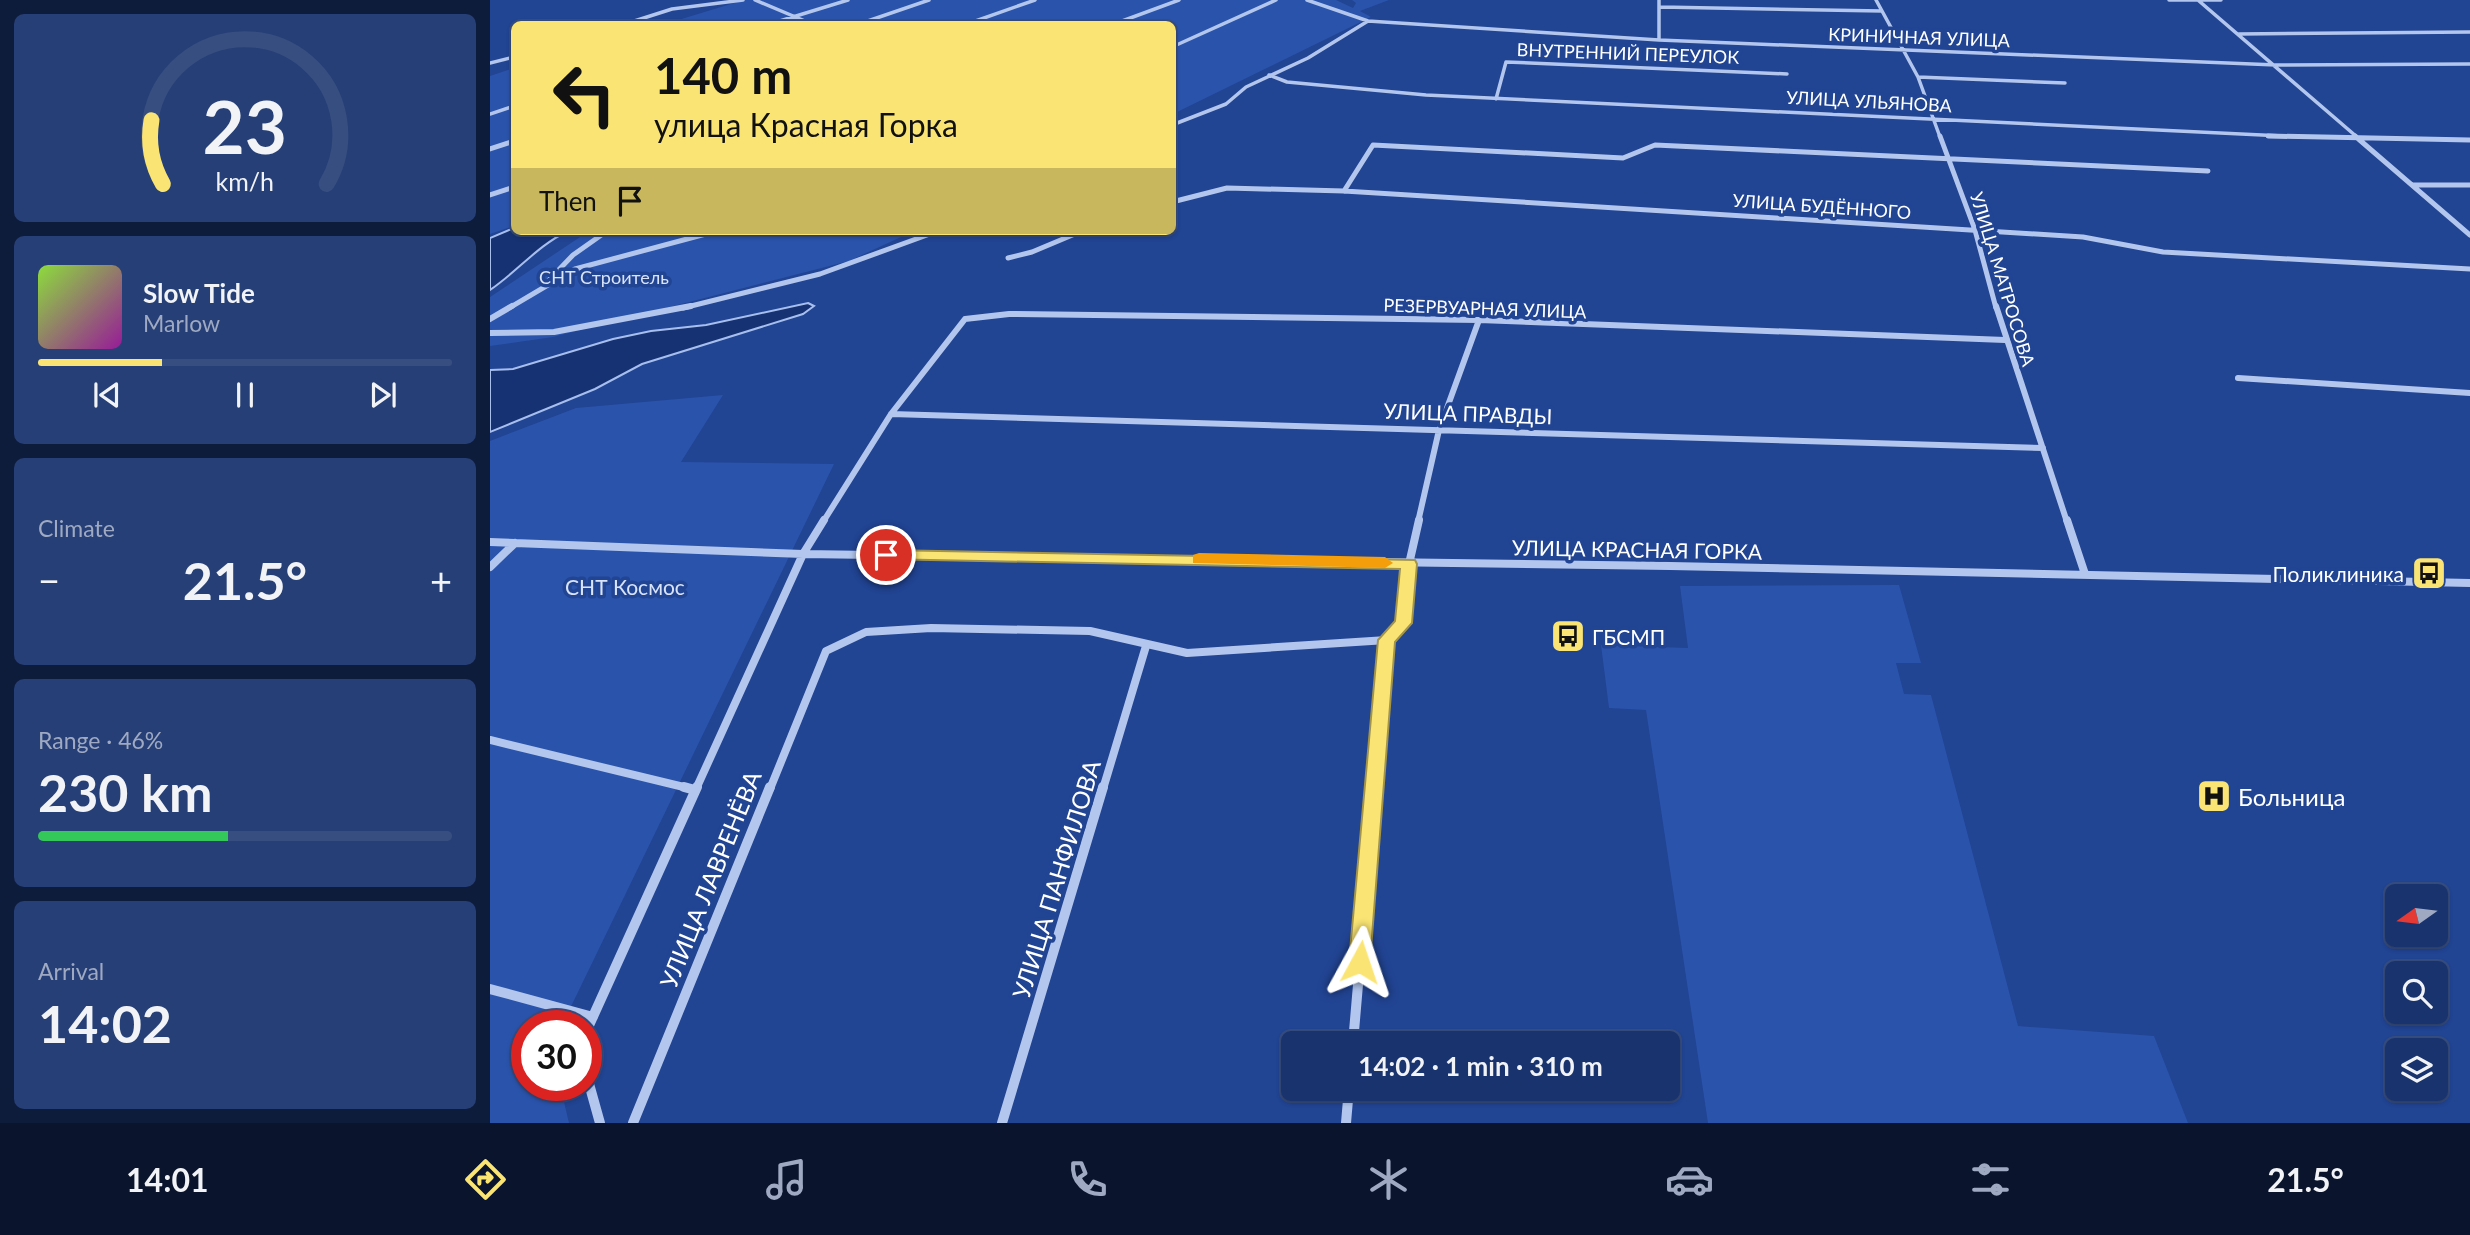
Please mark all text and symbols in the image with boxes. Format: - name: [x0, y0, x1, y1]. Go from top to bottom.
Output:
- street label: КРИНИЧНАЯ УЛИЦА: [1828, 23, 2011, 51]
- street label: ВНУТРЕННИЙ ПЕРЕУЛОК: [1516, 38, 1740, 68]
- text: 140 m: [654, 46, 792, 104]
- icon: left: [539, 49, 630, 140]
- text: 23: [203, 82, 287, 170]
- street label: УЛИЦА УЛЬЯНОВА: [1786, 86, 1953, 116]
- text: улица Красная Горка: [654, 105, 958, 144]
- text: km/h: [216, 166, 274, 196]
- icon: arrive: [611, 182, 649, 220]
- text: Then: [539, 185, 597, 217]
- street label: УЛИЦА БУДЁННОГО: [1732, 189, 1912, 223]
- street label: УЛИЦА МАТРОСОВА: [1966, 189, 2040, 370]
- park label: СНТ Строитель: [539, 266, 669, 288]
- text: Slow Tide: [143, 277, 255, 309]
- street label: РЕЗЕРВУАРНАЯ УЛИЦА: [1383, 293, 1588, 323]
- text: Marlow: [143, 309, 220, 337]
- icon: previous: [88, 376, 126, 414]
- icon: pause: [226, 376, 264, 414]
- icon: next: [364, 376, 402, 414]
- street label: УЛИЦА ПРАВДЫ: [1383, 398, 1553, 428]
- text: Climate: [38, 514, 115, 542]
- pin: [856, 525, 916, 585]
- street label: УЛИЦА КРАСНАЯ ГОРКА: [1512, 534, 1763, 564]
- icon: arrive: [867, 536, 905, 574]
- text: 21.5°: [183, 549, 307, 611]
- bus stop icon: Поликлиника: [2410, 554, 2448, 592]
- text: −: [38, 557, 60, 603]
- text: +: [430, 557, 452, 603]
- place label: Поликлиника: [2272, 561, 2404, 586]
- park label: СНТ Космос: [565, 574, 685, 599]
- bus stop icon: ГБСМП: [1549, 617, 1587, 655]
- place label: ГБСМП: [1592, 624, 1665, 649]
- text: Range · 46%: [38, 726, 163, 754]
- street label: УЛИЦА ПАНФИЛОВА: [1006, 755, 1106, 1002]
- text: 230 km: [38, 761, 212, 823]
- street label: УЛИЦА ЛАВРЕНЁВА: [653, 766, 767, 992]
- hospital icon: Больница: [2195, 777, 2233, 815]
- place label: Больница: [2238, 782, 2345, 811]
- north arrow: [2385, 884, 2448, 947]
- map controls: [2385, 884, 2448, 1101]
- position arrow: [1323, 925, 1397, 999]
- text: Arrival: [38, 957, 104, 985]
- button: search: [2385, 961, 2448, 1024]
- text: 14:02: [38, 992, 172, 1054]
- speed limit sign: 30: [511, 1010, 602, 1101]
- button: layers: [2385, 1038, 2448, 1101]
- text: 14:02 · 1 min · 310 m: [1358, 1050, 1603, 1082]
- icon: directions: [461, 1155, 510, 1204]
- icon: music: [762, 1155, 811, 1204]
- icon: phone: [1063, 1155, 1112, 1204]
- icon: climate: [1364, 1155, 1413, 1204]
- icon: car: [1665, 1155, 1714, 1204]
- icon: filters: [1966, 1155, 2015, 1204]
- text: 14:01: [126, 1160, 209, 1199]
- text: 21.5°: [2267, 1160, 2344, 1199]

